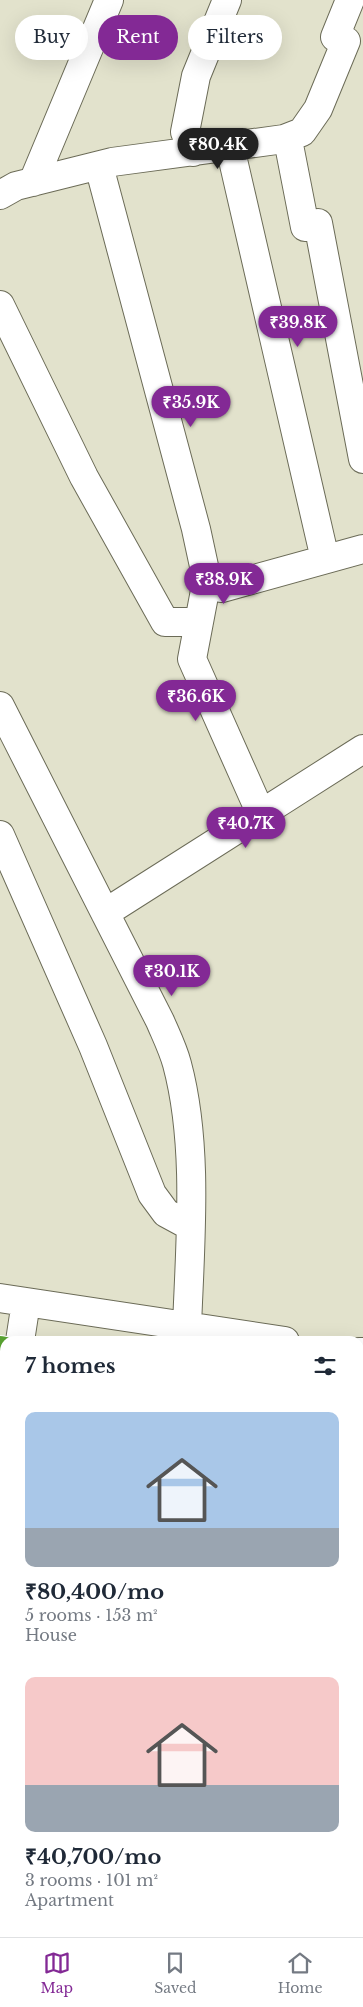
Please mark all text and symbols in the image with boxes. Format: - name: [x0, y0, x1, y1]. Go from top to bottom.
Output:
- chip: Buy: [15, 15, 88, 60]
- chip: Rent: [98, 15, 178, 60]
- chip: Filters: [188, 15, 282, 60]
- pin: ₹80.4K: [177, 128, 259, 170]
- text: ₹80.4K: [188, 134, 248, 154]
- pin: ₹39.8K: [257, 306, 339, 348]
- text: ₹39.8K: [269, 312, 327, 332]
- pin: ₹35.9K: [150, 386, 232, 428]
- text: ₹35.9K: [163, 392, 219, 412]
- pin: ₹38.9K: [183, 562, 265, 605]
- text: ₹38.9K: [195, 569, 253, 589]
- pin: ₹36.6K: [155, 680, 237, 722]
- text: ₹36.6K: [167, 686, 225, 706]
- pin: ₹40.7K: [205, 806, 287, 849]
- text: ₹40.7K: [218, 813, 275, 833]
- pin: ₹30.1K: [131, 954, 213, 997]
- text: ₹30.1K: [144, 961, 200, 981]
- icon: filters: [311, 1352, 339, 1380]
- text: 7 homes: [25, 1353, 116, 1379]
- icon: home: [137, 1445, 227, 1535]
- text: ₹80,400/mo: [25, 1579, 164, 1605]
- text: 5 rooms · 153 m²: [25, 1605, 158, 1625]
- text: House: [25, 1625, 77, 1645]
- icon: home: [137, 1710, 227, 1800]
- text: ₹40,700/mo: [25, 1844, 161, 1870]
- text: 3 rooms · 101 m²: [25, 1870, 158, 1890]
- text: Apartment: [25, 1890, 114, 1910]
- tab: Map: [41, 1949, 73, 1997]
- tab: Saved: [154, 1949, 196, 1997]
- tab: Home: [278, 1949, 322, 1997]

